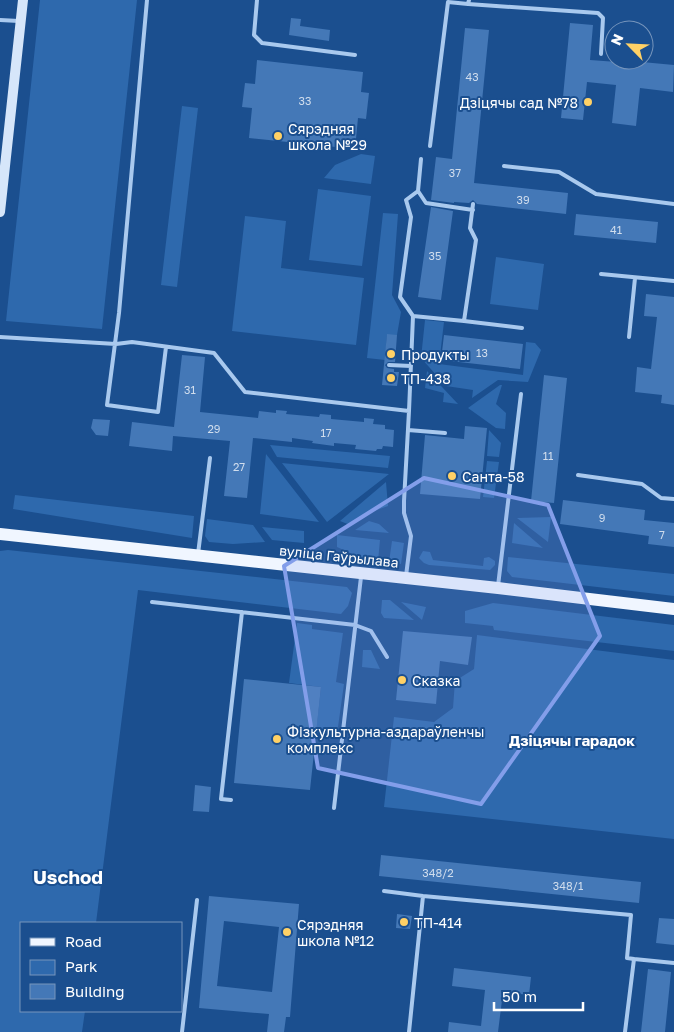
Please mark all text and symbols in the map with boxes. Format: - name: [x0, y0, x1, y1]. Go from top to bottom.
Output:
- north arrow: [604, 20, 654, 70]
- text: N: [607, 31, 627, 48]
- house number: 43: [465, 70, 479, 83]
- house number: 33: [299, 94, 311, 107]
- place label: Дзіцячы сад №78: [460, 94, 578, 111]
- marker: Дзіцячы сад №78: [582, 96, 594, 108]
- place label: Сярэдняя школа №29: [288, 120, 367, 153]
- marker: Сярэдняя школа №29: [272, 130, 284, 142]
- house number: 37: [449, 166, 461, 179]
- house number: 39: [516, 193, 530, 206]
- house number: 41: [610, 223, 622, 236]
- house number: 35: [429, 249, 441, 262]
- place label: Продукты: [401, 346, 470, 363]
- house number: 13: [476, 346, 488, 359]
- marker: Продукты: [385, 348, 397, 360]
- place label: ТП-438: [401, 370, 451, 387]
- marker: ТП-438: [385, 372, 397, 384]
- house number: 31: [184, 383, 196, 396]
- house number: 29: [207, 422, 221, 435]
- house number: 17: [320, 426, 332, 439]
- house number: 11: [543, 449, 553, 462]
- house number: 27: [233, 460, 245, 473]
- place label: Санта-58: [462, 468, 524, 485]
- marker: Санта-58: [446, 470, 458, 482]
- house number: 9: [599, 511, 605, 524]
- house number: 7: [659, 528, 665, 541]
- street label: вуліца Гаўрылава: [278, 541, 400, 571]
- place label: Сказка: [412, 672, 461, 689]
- marker: Сказка: [396, 674, 408, 686]
- place label: Фізкультурна-аздараўленчы комплекс: [287, 723, 485, 756]
- district label: Дзіцячы гарадок: [509, 731, 635, 749]
- marker: Фізкультурна-аздараўленчы комплекс: [271, 733, 283, 745]
- district label: Uschod: [33, 865, 103, 888]
- house number: 348/2: [422, 866, 454, 879]
- house number: 348/1: [553, 879, 583, 892]
- place label: ТП-414: [414, 914, 462, 931]
- place label: Сярэдняя школа №12: [297, 916, 374, 949]
- marker: ТП-414: [398, 916, 410, 928]
- legend: [20, 922, 182, 1012]
- marker: Сярэдняя школа №12: [281, 926, 293, 938]
- text: Road: [65, 932, 102, 950]
- text: Park: [65, 957, 98, 975]
- scale bar: [494, 980, 583, 1012]
- text: Building: [65, 982, 125, 1000]
- text: 50 m: [502, 987, 537, 1005]

